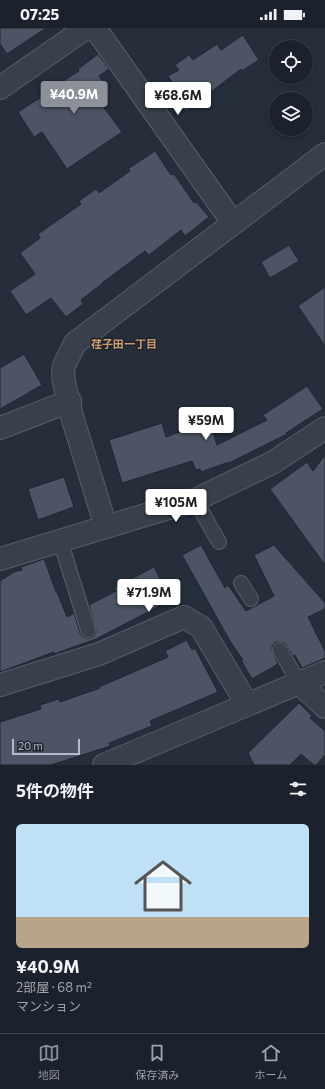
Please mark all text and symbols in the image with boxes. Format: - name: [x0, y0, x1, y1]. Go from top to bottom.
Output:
- text: 07:25: [20, 5, 59, 23]
- map controls: [269, 40, 313, 136]
- button: locate: [269, 40, 313, 84]
- pin: ¥40.9M: [41, 81, 107, 115]
- pin: ¥68.6M: [145, 82, 211, 116]
- text: ¥40.9M: [50, 86, 98, 102]
- text: ¥68.6M: [154, 87, 202, 103]
- button: layers: [269, 92, 313, 136]
- district label: 荏子田一丁目: [91, 337, 157, 350]
- pin: ¥59M: [182, 407, 230, 441]
- text: ¥59M: [188, 412, 224, 428]
- pin: ¥105M: [148, 489, 204, 523]
- text: ¥105M: [155, 494, 197, 510]
- pin: ¥71.9M: [116, 579, 182, 613]
- text: ¥71.9M: [126, 584, 172, 600]
- scale bar: [12, 737, 80, 756]
- text: 20 m: [18, 739, 43, 752]
- icon: filters: [287, 778, 309, 800]
- text: 5件の物件: [16, 780, 94, 801]
- icon: home: [127, 850, 199, 922]
- text: ¥40.9M: [16, 956, 80, 977]
- text: 2部屋 · 68 m²: [16, 979, 92, 995]
- text: マンション: [16, 998, 81, 1014]
- tab: 地図: [38, 1042, 60, 1082]
- tab: 保存済み: [135, 1042, 179, 1082]
- tab: ホーム: [255, 1042, 287, 1082]

